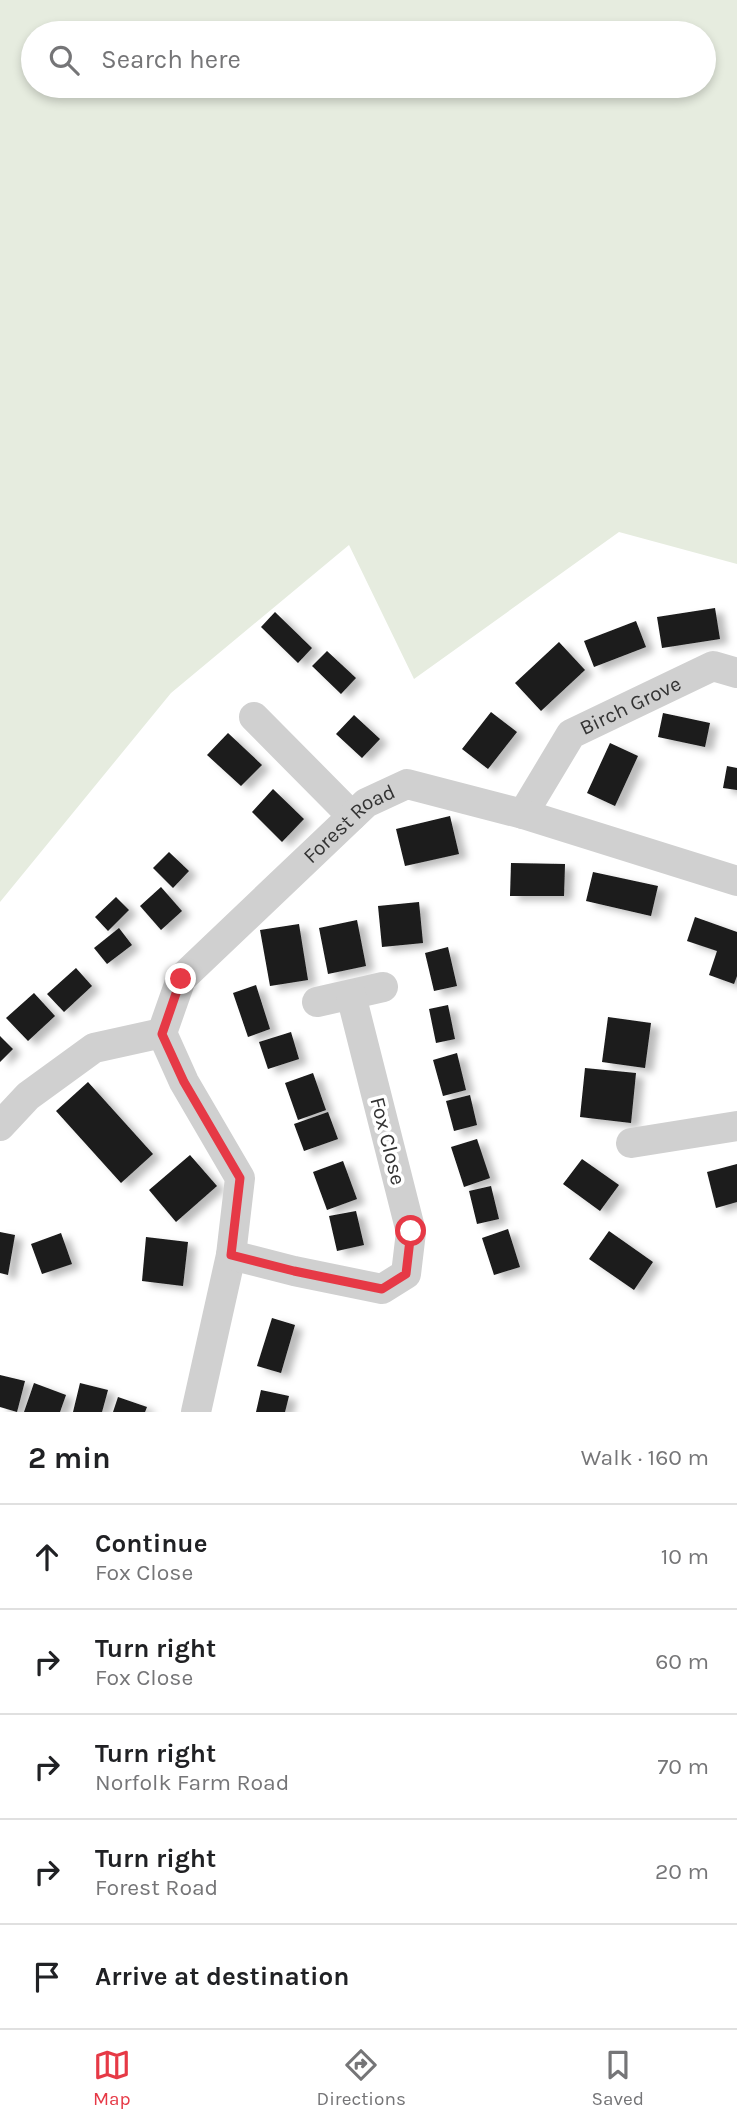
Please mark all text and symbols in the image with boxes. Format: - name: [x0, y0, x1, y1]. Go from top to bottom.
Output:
- search box: [21, 21, 716, 98]
- icon: search: [45, 41, 83, 79]
- text: Search here: [101, 44, 241, 75]
- street label: Birch Grove: [576, 671, 685, 740]
- street label: Forest Road: [298, 779, 399, 868]
- route end: [165, 963, 196, 994]
- street label: Fox Close: [366, 1095, 410, 1187]
- route start: [395, 1215, 426, 1246]
- text: 2 min: [28, 1440, 111, 1476]
- text: Walk · 160 m: [581, 1444, 709, 1471]
- text: Continue: [95, 1528, 207, 1559]
- icon: ahead: [28, 1538, 66, 1576]
- text: 10 m: [661, 1543, 709, 1570]
- text: Fox Close: [95, 1559, 193, 1586]
- text: Turn right: [95, 1633, 216, 1664]
- icon: right: [28, 1643, 66, 1681]
- text: 60 m: [655, 1648, 709, 1675]
- text: Fox Close: [95, 1664, 193, 1691]
- text: Turn right: [95, 1738, 216, 1769]
- icon: right: [28, 1748, 66, 1786]
- text: 70 m: [658, 1753, 709, 1780]
- text: Norfolk Farm Road: [95, 1769, 289, 1796]
- text: Turn right: [95, 1843, 216, 1874]
- icon: right: [28, 1853, 66, 1891]
- text: 20 m: [655, 1858, 709, 1885]
- text: Forest Road: [95, 1874, 218, 1901]
- icon: arrive: [28, 1958, 66, 1996]
- text: Arrive at destination: [95, 1961, 349, 1992]
- tab: Map: [93, 2046, 131, 2110]
- tab: Directions: [317, 2046, 406, 2110]
- tab: Saved: [592, 2046, 644, 2110]

